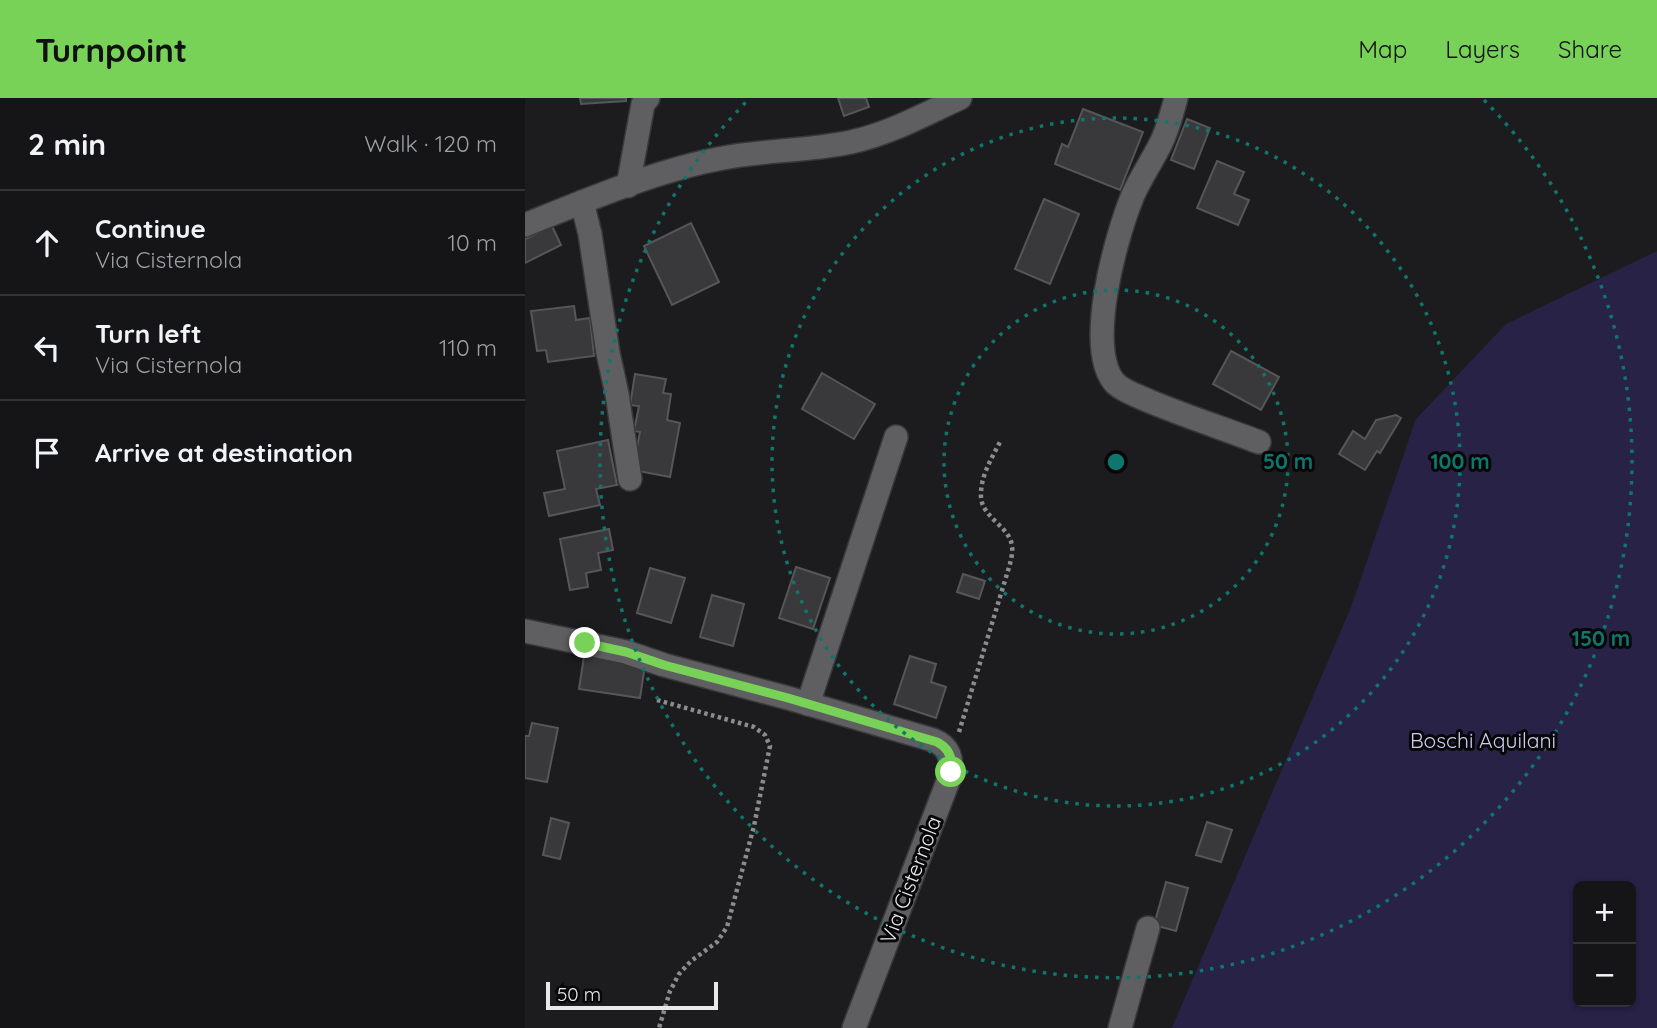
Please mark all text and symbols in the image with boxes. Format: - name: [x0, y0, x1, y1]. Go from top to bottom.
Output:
- text: Turnpoint: [35, 29, 187, 70]
- text: Map: [1358, 34, 1407, 64]
- text: Layers: [1445, 34, 1520, 64]
- text: Share: [1558, 34, 1622, 64]
- text: 2 min: [28, 125, 106, 163]
- text: Walk · 120 m: [364, 129, 497, 158]
- text: Continue: [95, 212, 206, 245]
- icon: ahead: [28, 224, 66, 262]
- text: 10 m: [448, 228, 497, 257]
- text: Via Cisternola: [95, 245, 242, 274]
- text: Turn left: [95, 317, 202, 350]
- icon: left: [28, 329, 66, 367]
- text: 110 m: [439, 333, 497, 362]
- text: Via Cisternola: [95, 350, 242, 379]
- icon: arrive: [28, 434, 66, 472]
- text: Arrive at destination: [95, 436, 353, 469]
- text: 50 m: [1263, 448, 1313, 474]
- text: 100 m: [1430, 448, 1490, 474]
- centre of rings: [1104, 450, 1128, 474]
- text: 150 m: [1572, 625, 1630, 651]
- route end: [569, 627, 600, 658]
- park label: Boschi Aquilani: [1410, 727, 1556, 753]
- route start: [935, 756, 966, 787]
- street label: Via Cisternola: [874, 812, 946, 947]
- map controls: [1573, 881, 1636, 1007]
- button: +: [1573, 881, 1636, 944]
- button: −: [1573, 944, 1636, 1007]
- scale bar: [546, 979, 717, 1011]
- text: 50 m: [557, 982, 601, 1006]

